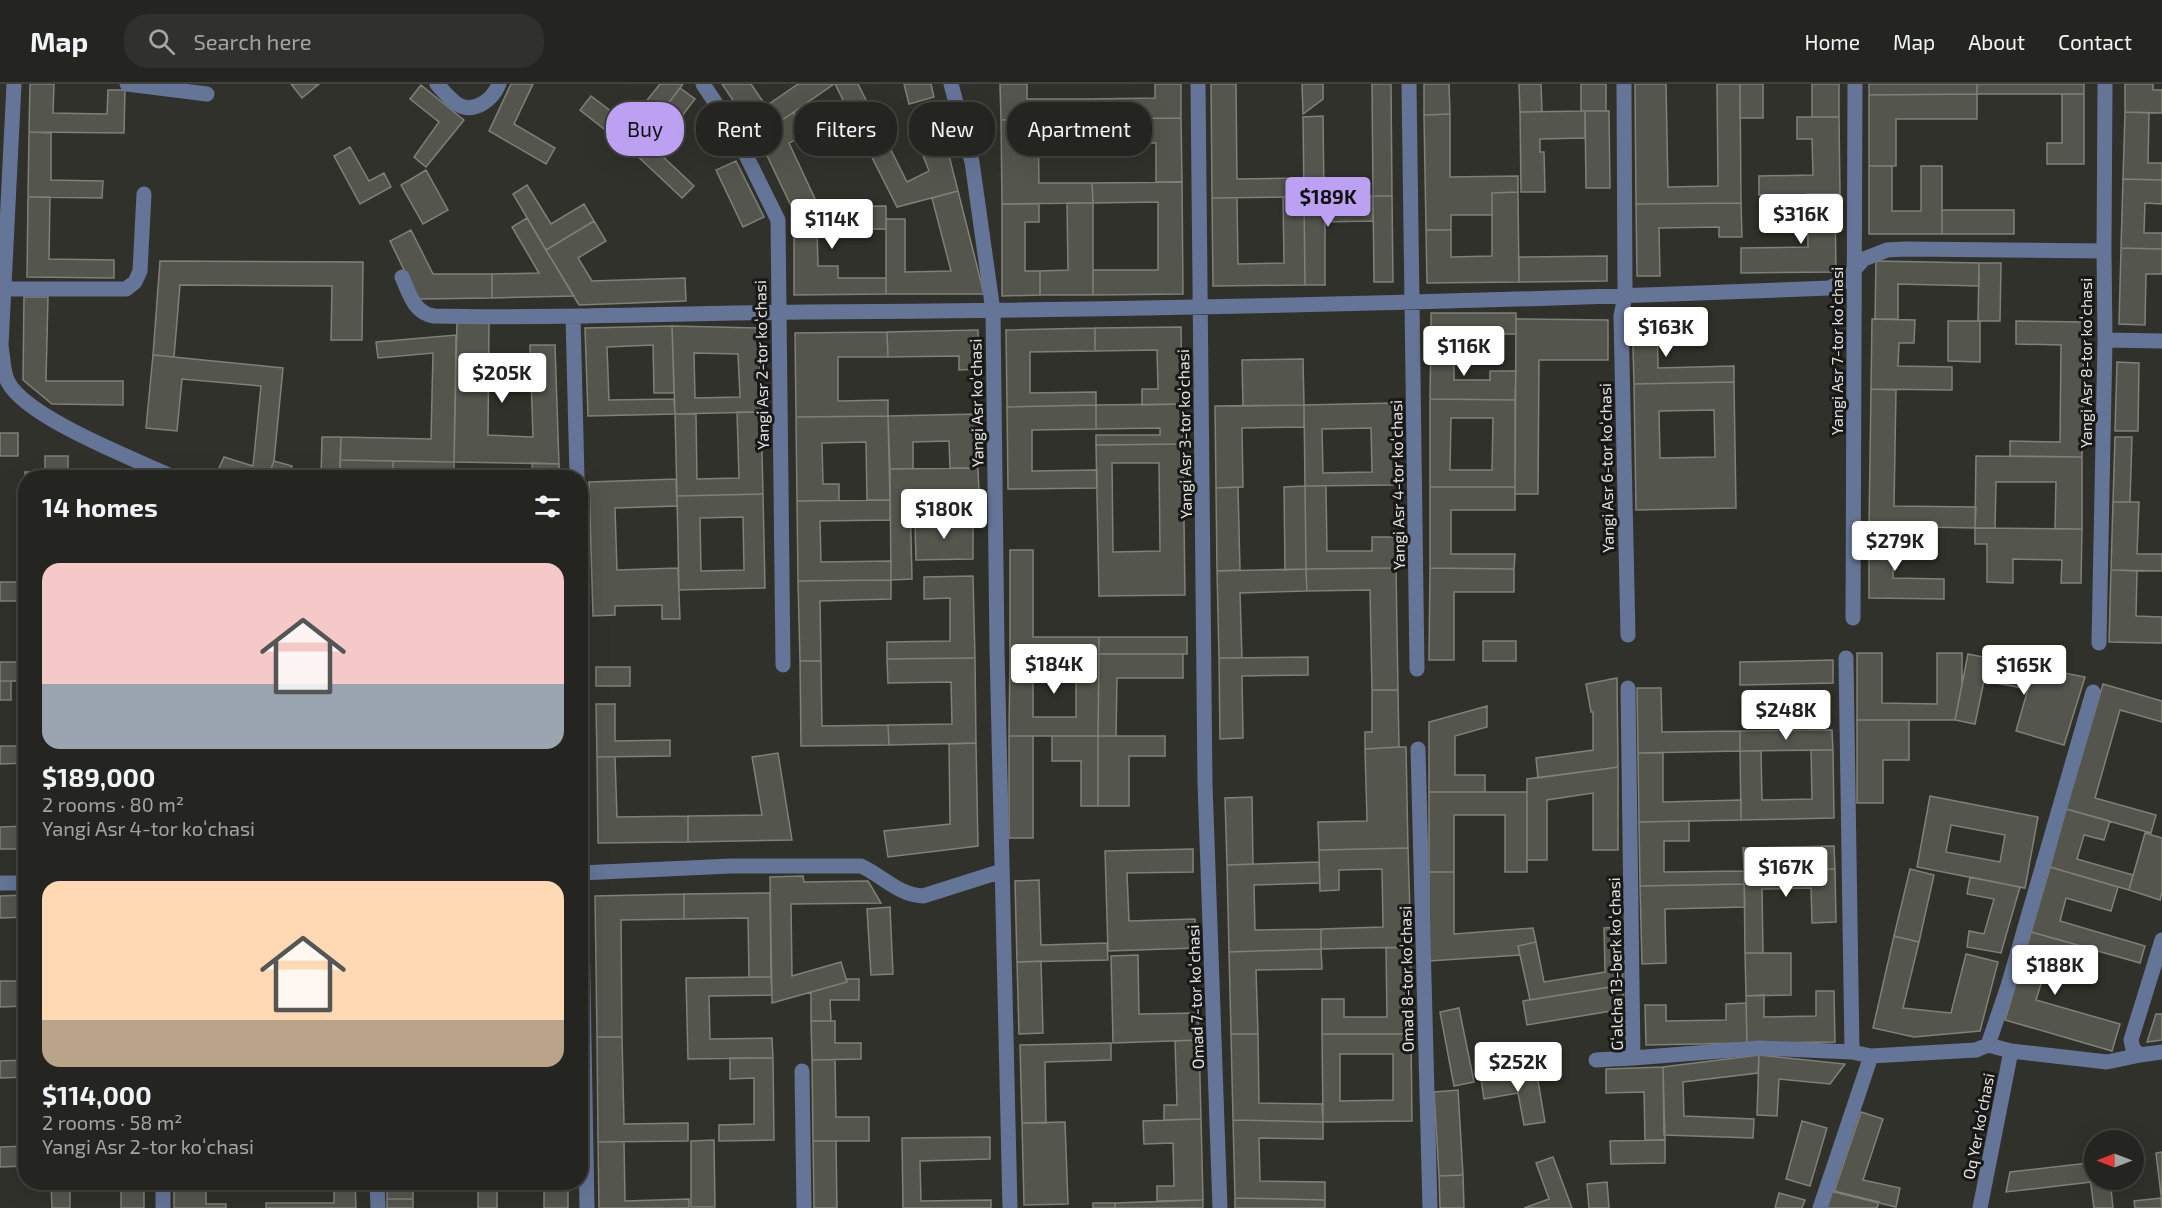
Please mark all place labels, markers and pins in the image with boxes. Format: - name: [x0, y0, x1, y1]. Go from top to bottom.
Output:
- pin: $189K: [1286, 177, 1370, 228]
- pin: $316K: [1759, 194, 1843, 245]
- pin: $114K: [790, 199, 874, 250]
- pin: $163K: [1624, 307, 1708, 358]
- pin: $116K: [1422, 326, 1506, 377]
- pin: $205K: [460, 353, 544, 404]
- pin: $180K: [902, 489, 986, 540]
- pin: $279K: [1853, 521, 1937, 572]
- pin: $184K: [1012, 644, 1096, 695]
- pin: $165K: [1982, 645, 2066, 696]
- pin: $248K: [1744, 690, 1828, 741]
- pin: $167K: [1744, 847, 1828, 898]
- pin: $188K: [2013, 945, 2097, 996]
- pin: $252K: [1476, 1042, 1560, 1093]

